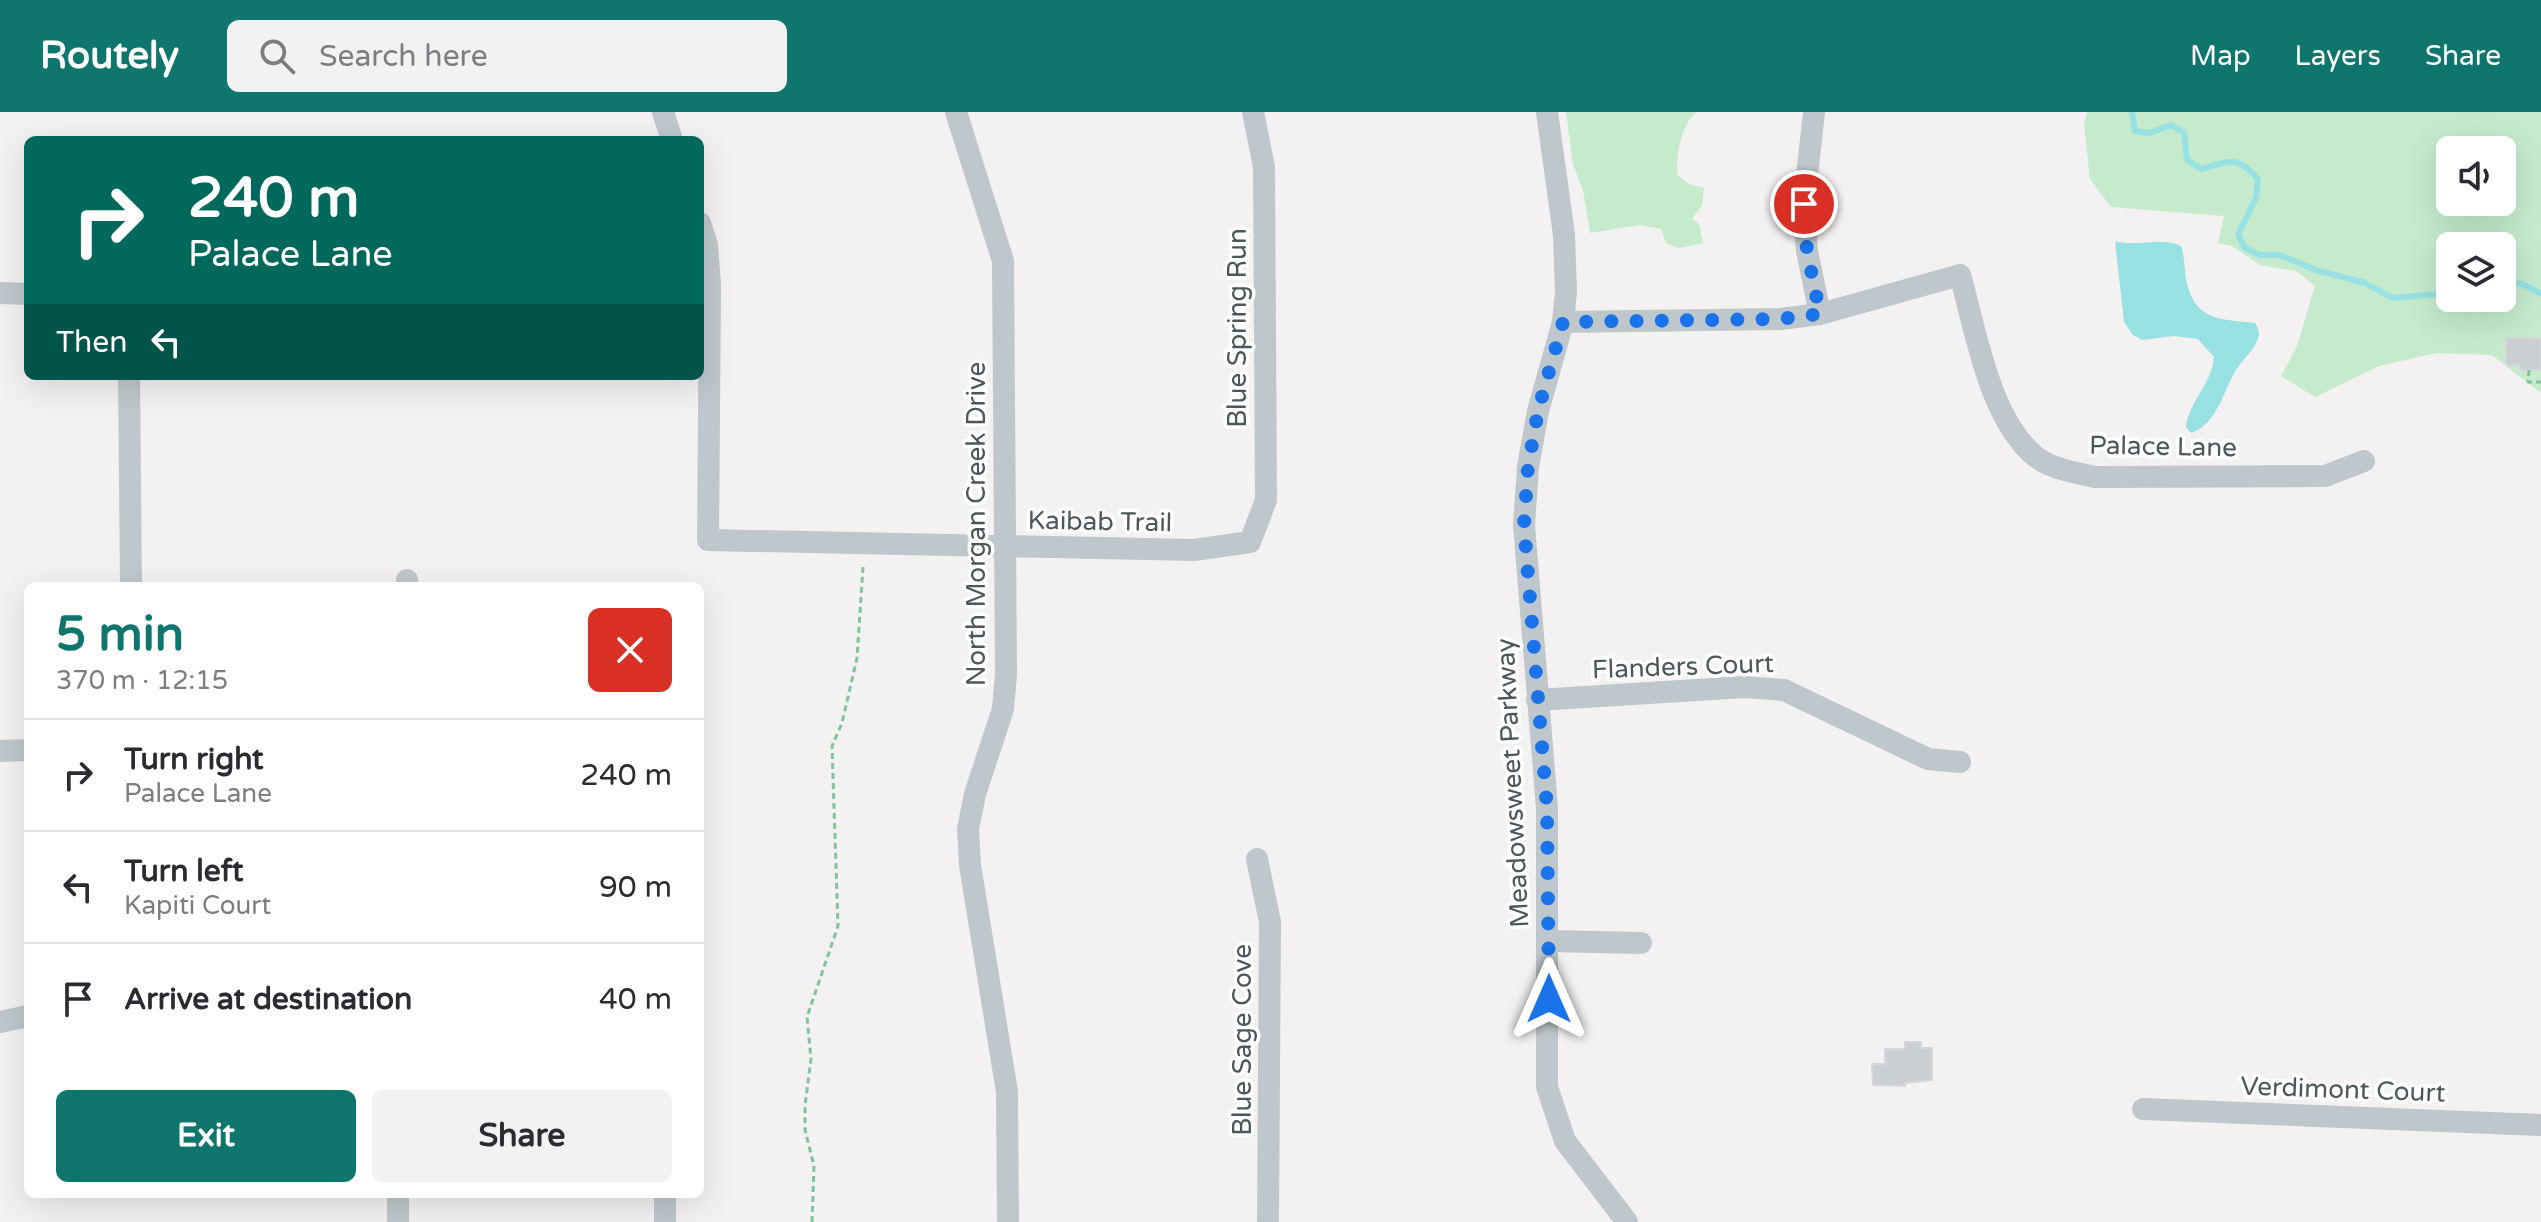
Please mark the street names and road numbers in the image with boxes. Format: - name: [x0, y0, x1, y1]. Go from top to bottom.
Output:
- street label: Blue Spring Run: [1222, 228, 1253, 428]
- street label: North Morgan Creek Drive: [961, 362, 992, 686]
- street label: Palace Lane: [2089, 430, 2237, 463]
- street label: Kaibab Trail: [1027, 505, 1172, 538]
- street label: Meadowsweet Parkway: [1489, 637, 1536, 929]
- street label: Flanders Court: [1592, 648, 1775, 685]
- street label: Blue Sage Cove: [1227, 944, 1258, 1136]
- street label: Verdimont Court: [2240, 1070, 2446, 1109]

